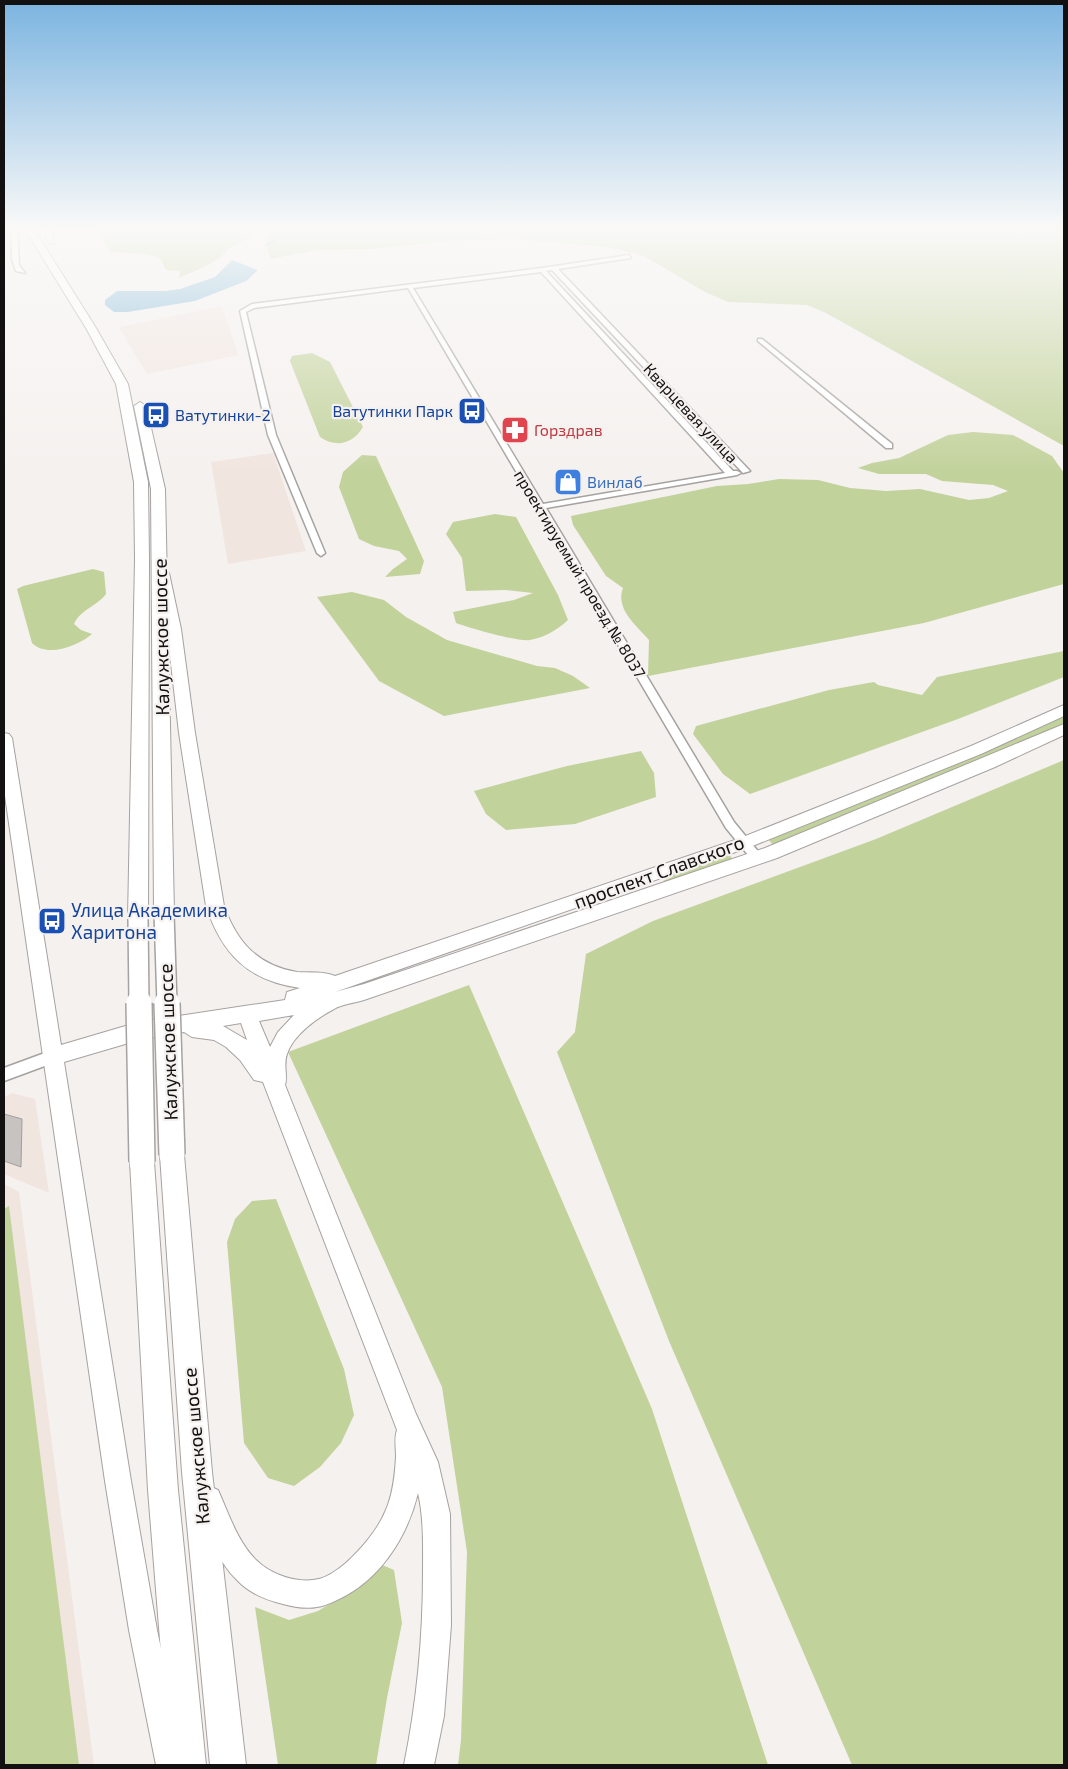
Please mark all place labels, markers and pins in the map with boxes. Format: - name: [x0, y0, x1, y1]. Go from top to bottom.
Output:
- bus stop icon: Ватутинки Парк: [457, 396, 487, 426]
- bus stop icon: Ватутинки-2: [141, 400, 171, 430]
- place label: Ватутинки Парк: [332, 401, 453, 421]
- place label: Ватутинки-2: [175, 405, 271, 425]
- pharmacy icon: Горздрав: [500, 415, 530, 445]
- place label: Горздрав: [534, 420, 603, 439]
- shop icon: Винлаб: [553, 467, 583, 497]
- place label: Винлаб: [587, 472, 643, 491]
- place label: Улица Академика Харитона: [71, 898, 228, 943]
- bus stop icon: Улица Академика Харитона: [37, 906, 67, 936]

